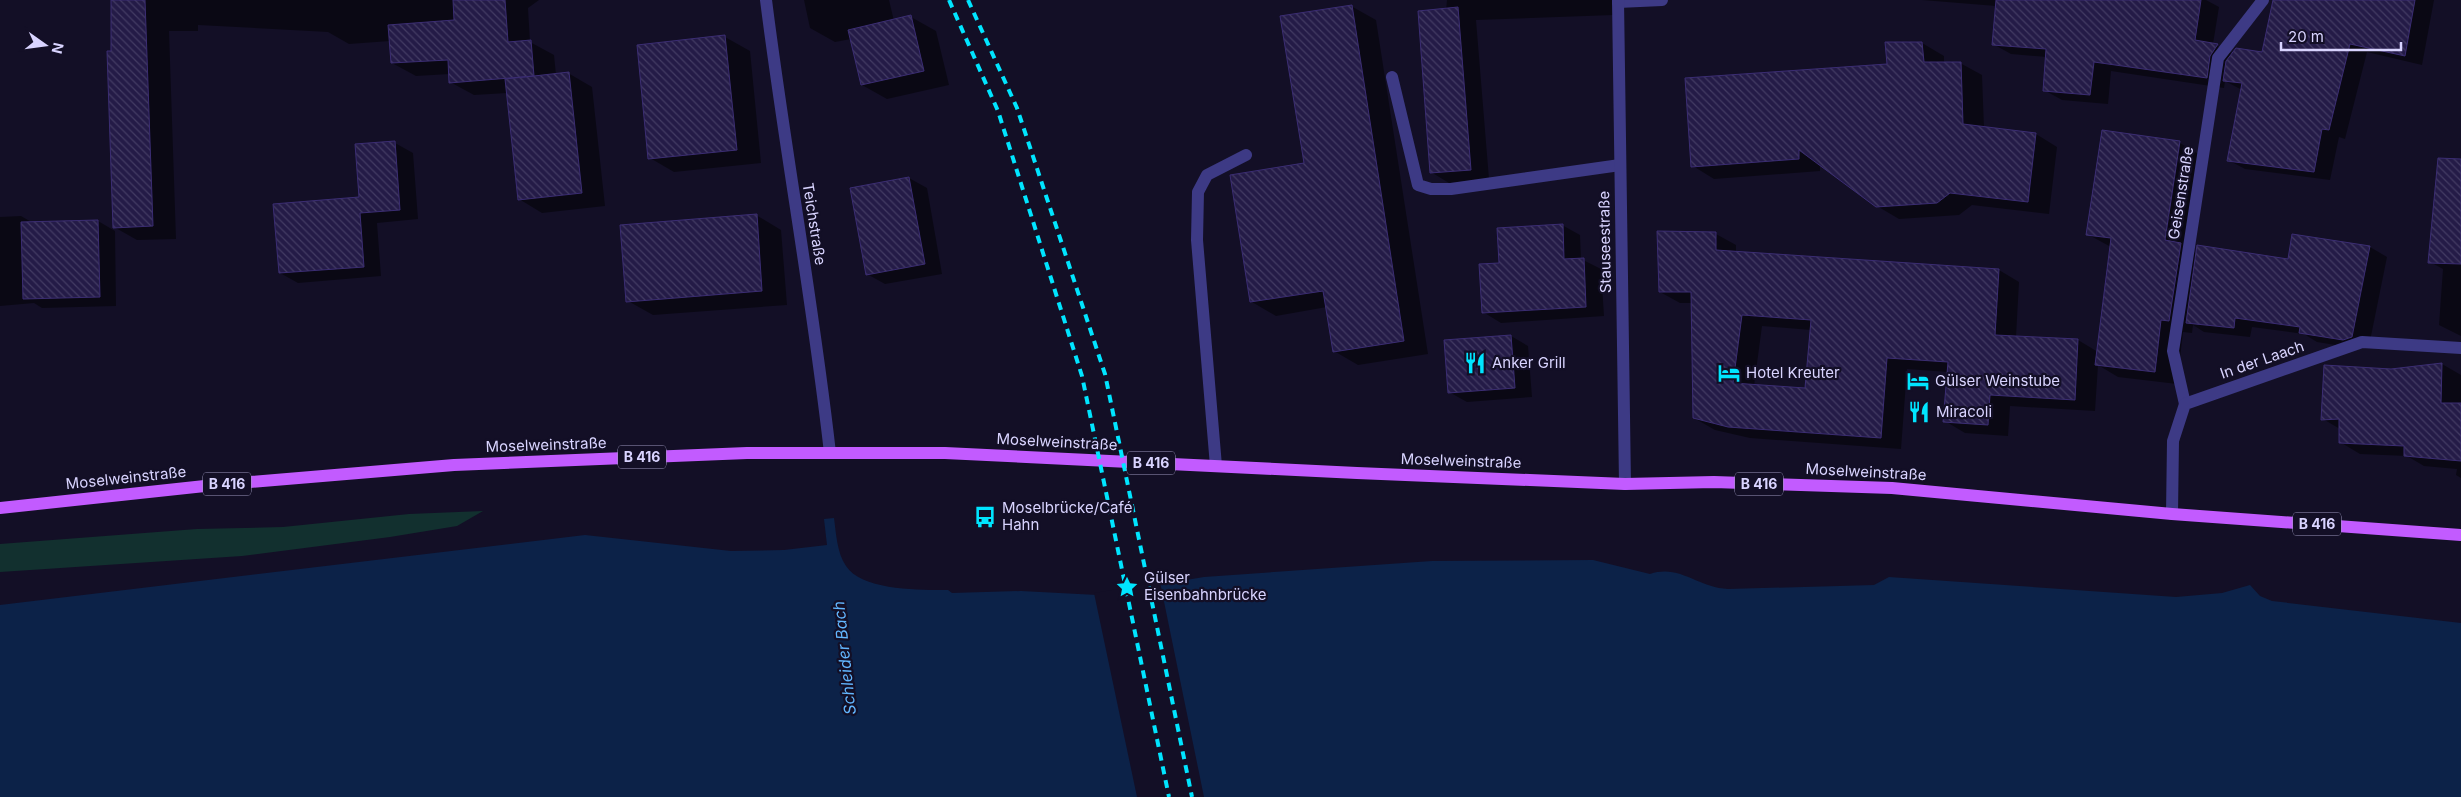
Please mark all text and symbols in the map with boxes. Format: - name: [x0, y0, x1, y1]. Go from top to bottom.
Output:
- north arrow: [20, 20, 70, 70]
- scale bar: [2281, 20, 2401, 52]
- text: 20 m: [2288, 27, 2324, 46]
- text: N: [49, 41, 68, 55]
- street label: Geisenstraße: [2164, 145, 2197, 241]
- street label: Teichstraße: [799, 181, 830, 267]
- street label: Stauseestraße: [1594, 191, 1615, 293]
- street label: In der Laach: [2217, 336, 2306, 383]
- restaurant icon: Anker Grill: [1462, 350, 1488, 376]
- place label: Anker Grill: [1492, 353, 1566, 372]
- hotel icon: Hotel Kreuter: [1716, 360, 1742, 386]
- place label: Hotel Kreuter: [1746, 363, 1840, 382]
- hotel icon: Gülser Weinstube: [1905, 368, 1931, 394]
- place label: Gülser Weinstube: [1935, 371, 2060, 390]
- restaurant icon: Miracoli: [1906, 399, 1932, 425]
- place label: Miracoli: [1936, 402, 1992, 421]
- street label: Moselweinstraße: [996, 429, 1118, 454]
- street label: Moselweinstraße: [485, 433, 607, 456]
- road number: B 416: [618, 446, 666, 468]
- street label: Moselweinstraße: [1400, 449, 1522, 472]
- road number: B 416: [1127, 452, 1175, 474]
- street label: Moselweinstraße: [1805, 459, 1927, 484]
- street label: Moselweinstraße: [65, 462, 187, 493]
- road number: B 416: [203, 472, 251, 496]
- road number: B 416: [1735, 472, 1783, 496]
- place label: Moselbrücke/Café Hahn: [1002, 498, 1132, 534]
- bus stop icon: Moselbrücke/Café Hahn: [972, 504, 998, 530]
- road number: B 416: [2293, 512, 2341, 536]
- place label: Gülser Eisenbahnbrücke: [1144, 568, 1267, 604]
- place icon: Gülser Eisenbahnbrücke: [1114, 574, 1140, 600]
- water label: Schleider Bach: [828, 600, 860, 716]

